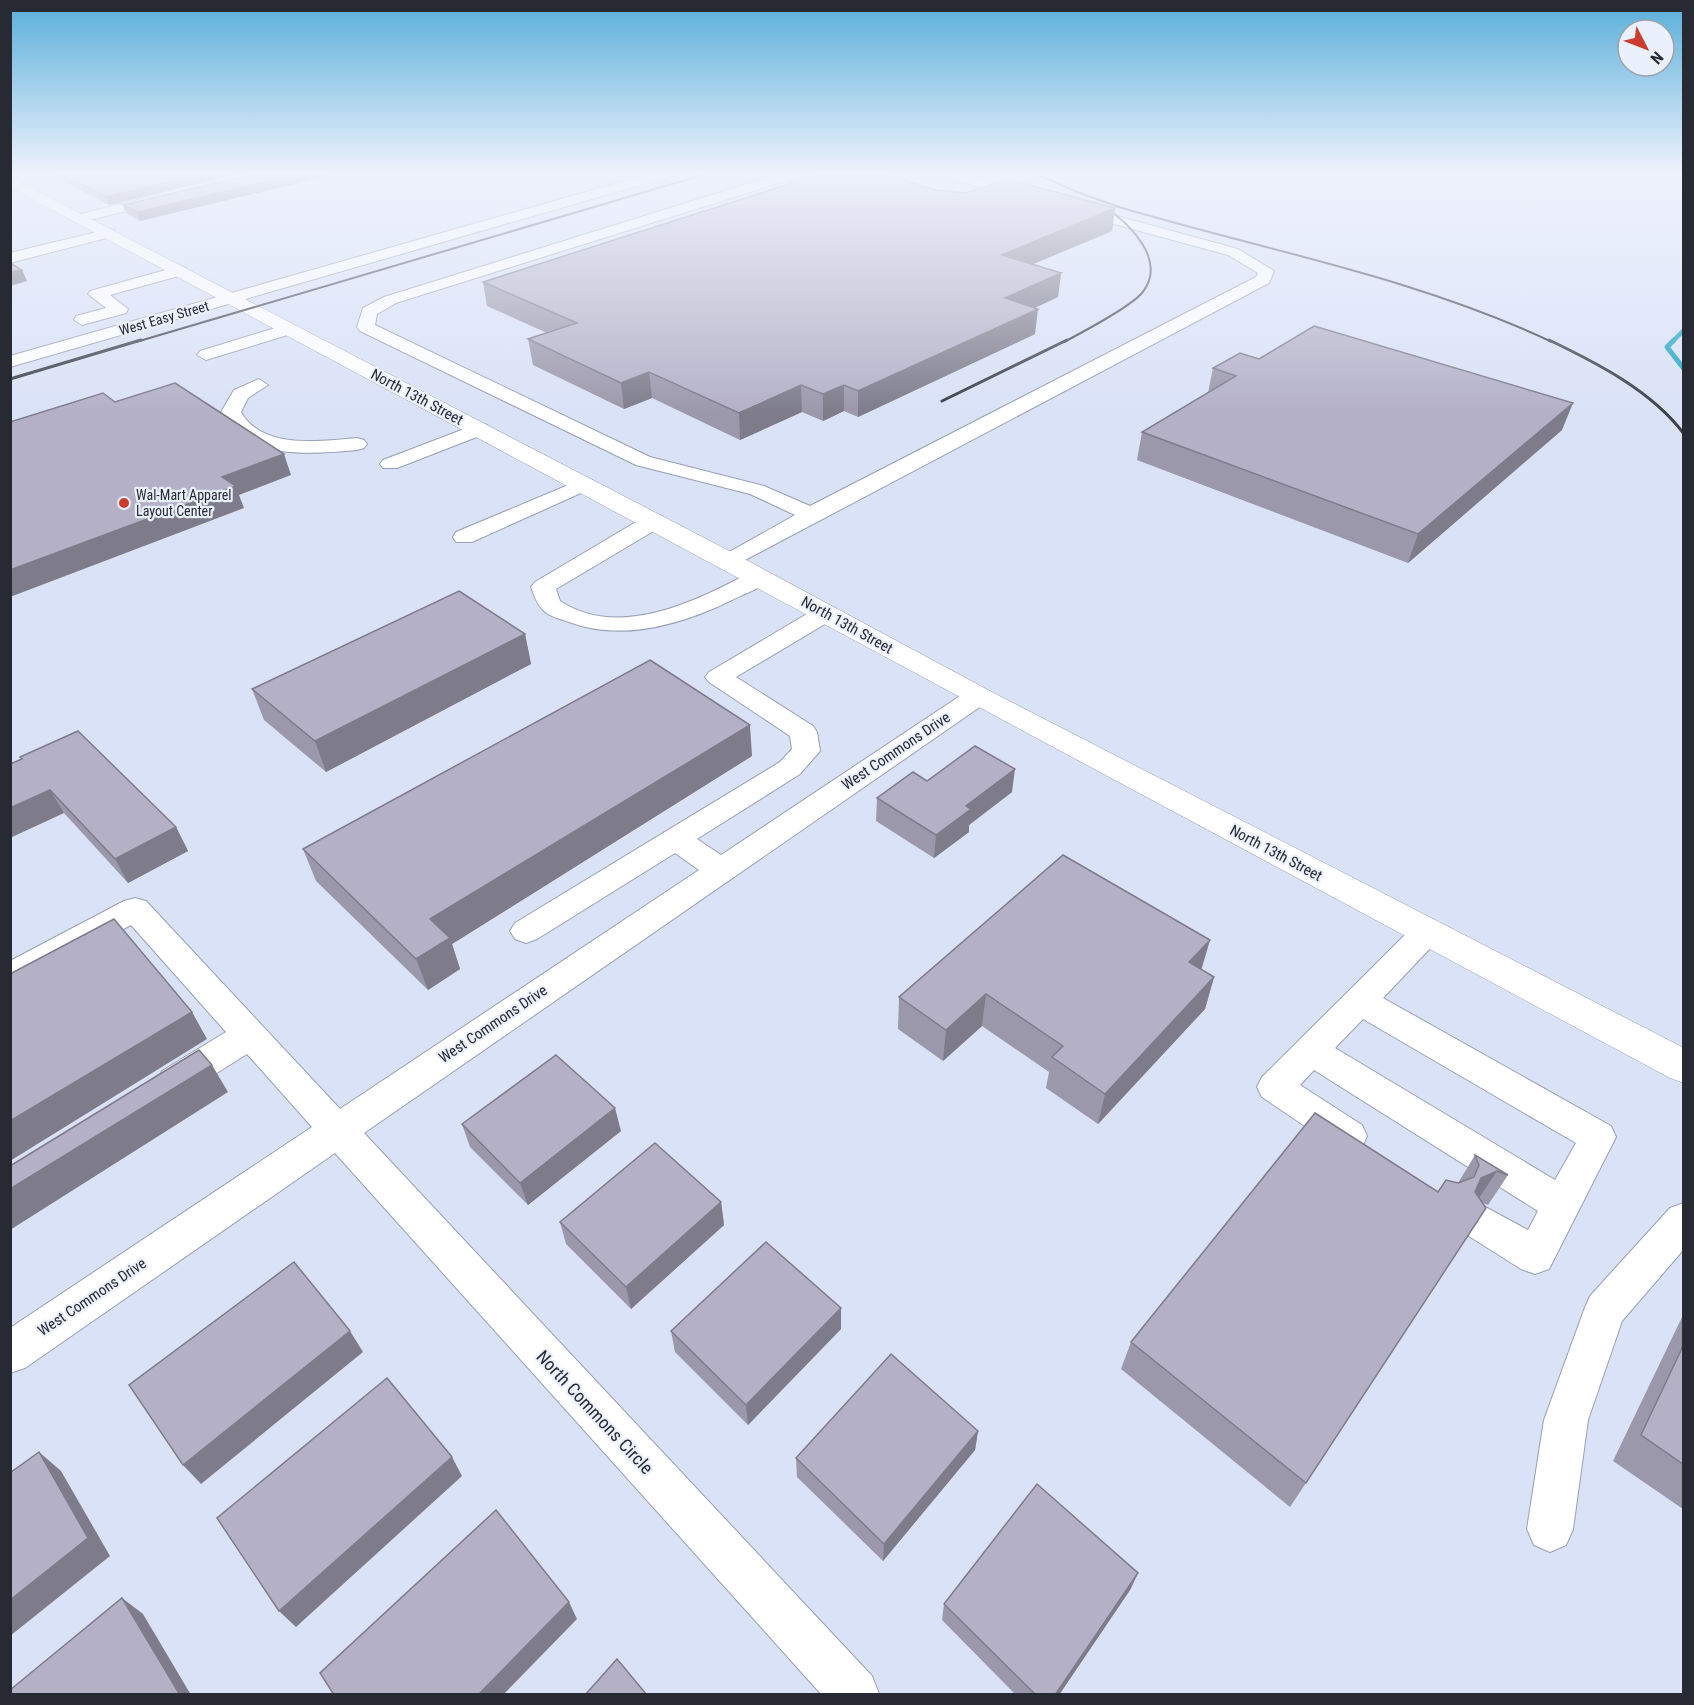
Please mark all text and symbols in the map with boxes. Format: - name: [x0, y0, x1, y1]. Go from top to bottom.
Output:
- north arrow: [1616, 18, 1676, 78]
- text: N: [1646, 48, 1667, 68]
- street label: West Easy Street: [117, 298, 211, 338]
- street label: North 13th Street: [368, 365, 466, 429]
- place label: Wal-Mart Apparel Layout Center: [136, 487, 232, 519]
- marker: Wal-Mart Apparel Layout Center: [117, 496, 131, 510]
- street label: North 13th Street: [798, 592, 896, 658]
- street label: West Commons Drive: [838, 708, 954, 794]
- street label: North 13th Street: [1227, 821, 1325, 885]
- street label: West Commons Drive: [435, 981, 551, 1067]
- street label: West Commons Drive: [34, 1254, 150, 1340]
- street label: North Commons Circle: [532, 1346, 658, 1478]

